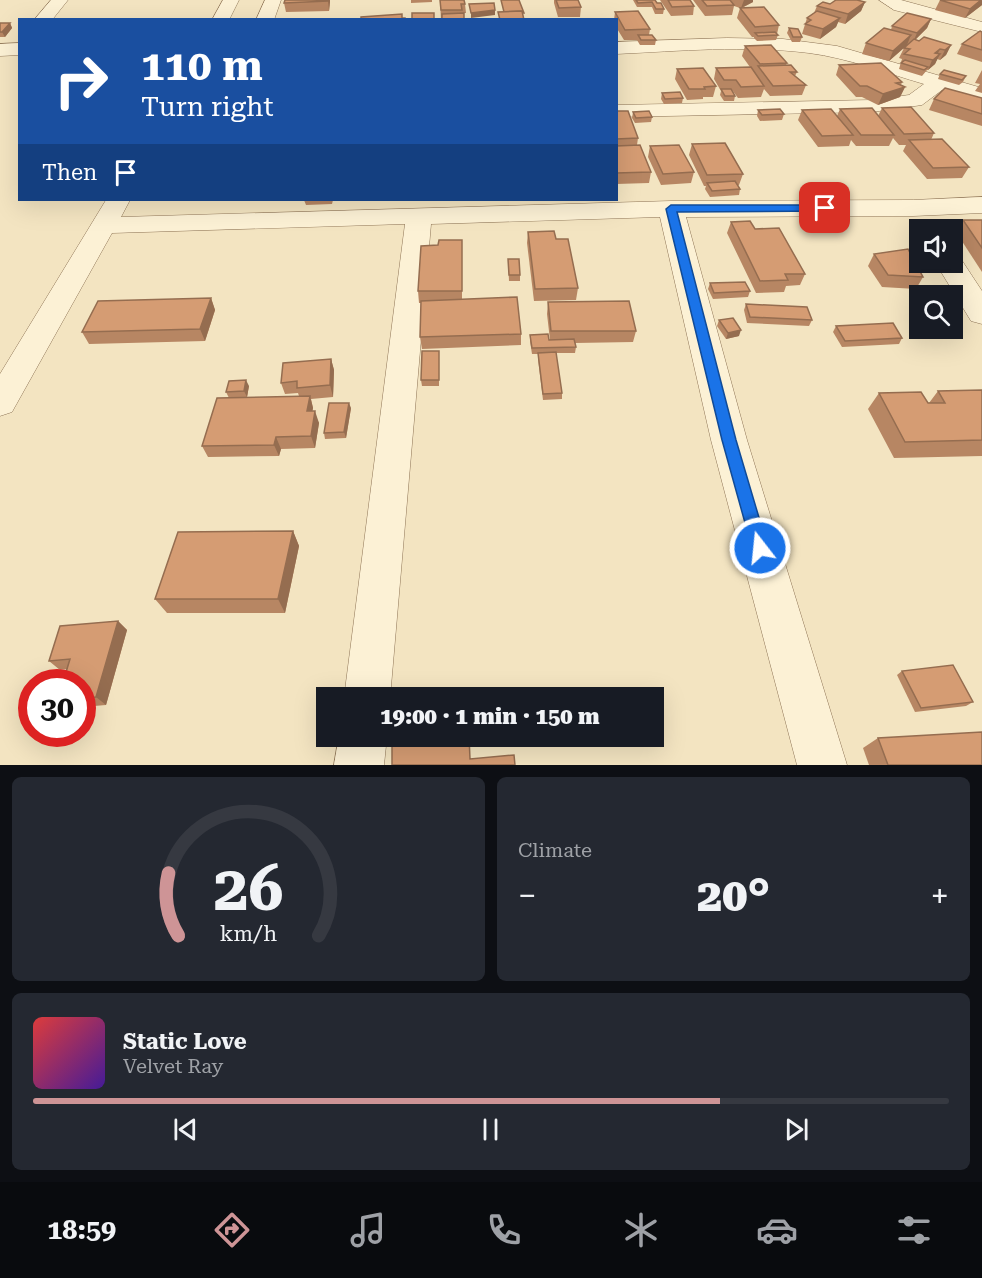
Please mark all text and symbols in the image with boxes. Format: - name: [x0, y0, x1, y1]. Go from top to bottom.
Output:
- text: 110 m: [141, 41, 263, 90]
- icon: right: [42, 42, 120, 120]
- text: Turn right: [141, 91, 274, 123]
- icon: arrive: [109, 156, 142, 189]
- text: Then: [42, 160, 97, 185]
- pin: [799, 182, 850, 233]
- icon: arrive: [808, 191, 841, 224]
- map controls: [909, 219, 963, 339]
- button: sound: [909, 219, 963, 273]
- button: search: [909, 285, 963, 339]
- position arrow: [728, 516, 792, 580]
- speed limit sign: 30: [18, 669, 96, 747]
- text: 19:00 · 1 min · 150 m: [380, 704, 600, 729]
- text: Climate: [518, 838, 592, 862]
- text: 26: [214, 852, 283, 925]
- text: 20°: [697, 869, 770, 922]
- text: −: [518, 876, 536, 915]
- text: +: [931, 876, 949, 915]
- text: km/h: [220, 921, 277, 946]
- text: Static Love: [123, 1029, 247, 1054]
- text: Velvet Ray: [123, 1054, 223, 1078]
- icon: previous: [169, 1113, 202, 1146]
- icon: pause: [474, 1113, 507, 1146]
- icon: next: [780, 1113, 813, 1146]
- icon: directions: [211, 1209, 253, 1251]
- icon: music: [347, 1209, 389, 1251]
- icon: phone: [483, 1209, 525, 1251]
- icon: climate: [620, 1209, 662, 1251]
- icon: car: [756, 1209, 798, 1251]
- icon: filters: [893, 1209, 935, 1251]
- text: 18:59: [47, 1214, 116, 1246]

